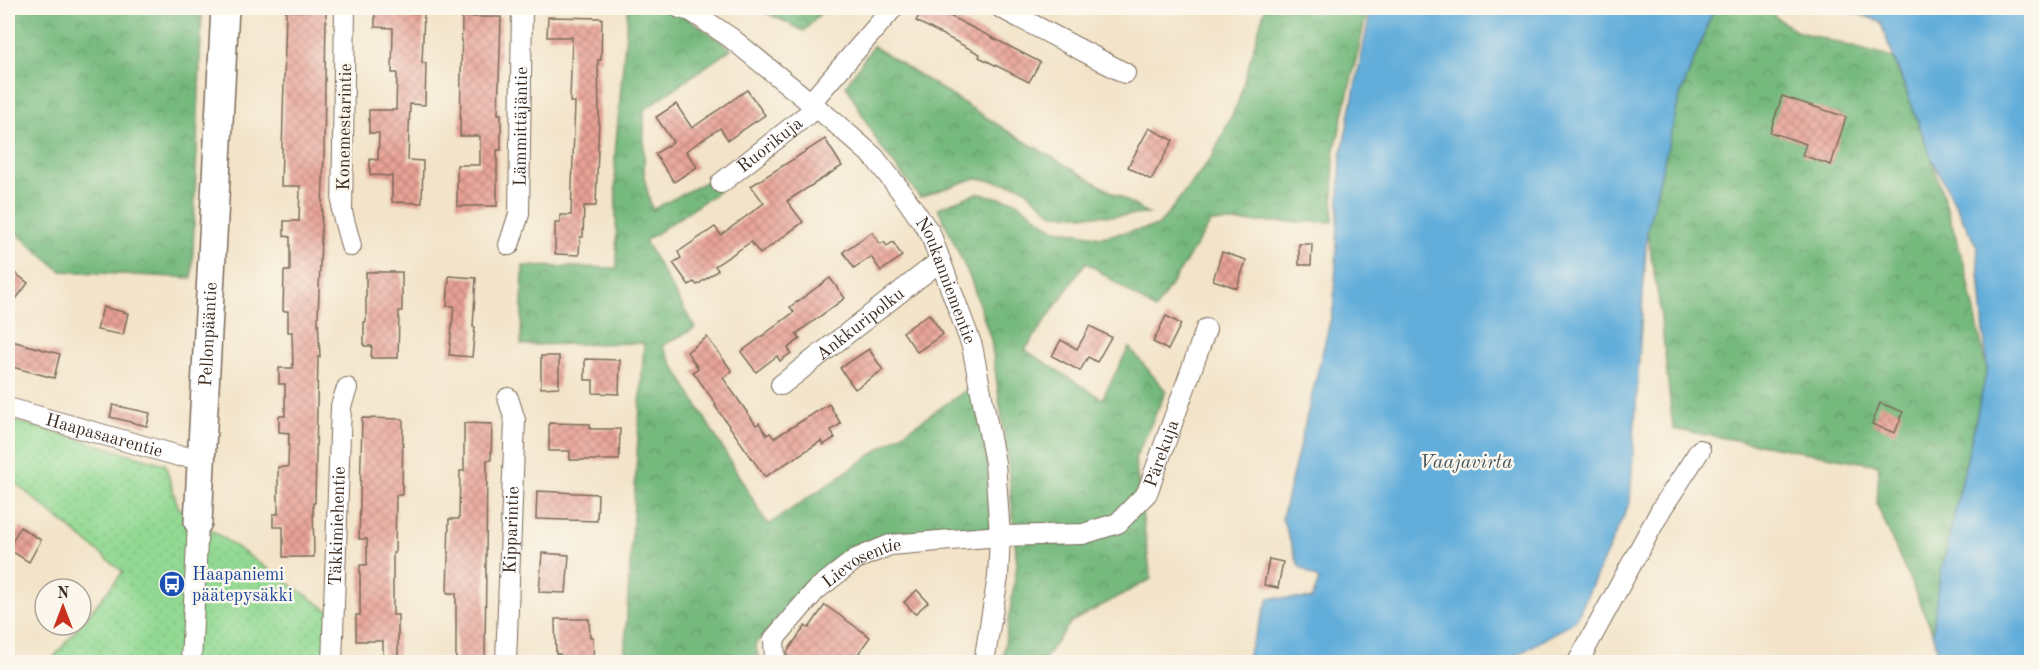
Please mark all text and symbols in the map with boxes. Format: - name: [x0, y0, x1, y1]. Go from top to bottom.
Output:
- street label: Konemestarintie: [335, 63, 355, 191]
- street label: Lämmittäjäntie: [511, 67, 531, 187]
- street label: Ruorikuja: [734, 114, 806, 176]
- street label: Noukanniementie: [912, 214, 978, 347]
- street label: Pellonpääntie: [197, 282, 221, 387]
- street label: Ankkuripolku: [813, 284, 908, 364]
- street label: Haapasaarentie: [43, 411, 165, 461]
- street label: Pärekuja: [1142, 418, 1183, 490]
- water label: Vaajavirta: [1419, 453, 1513, 473]
- street label: Täkkimiehentie: [327, 466, 349, 586]
- street label: Kipparintie: [501, 486, 523, 574]
- street label: Lievosentie: [819, 536, 902, 592]
- place label: Haapaniemi päätepysäkki: [192, 566, 293, 605]
- bus stop icon: Haapaniemi päätepysäkki: [157, 569, 187, 599]
- north arrow: [33, 577, 93, 637]
- text: N: [57, 586, 70, 602]

